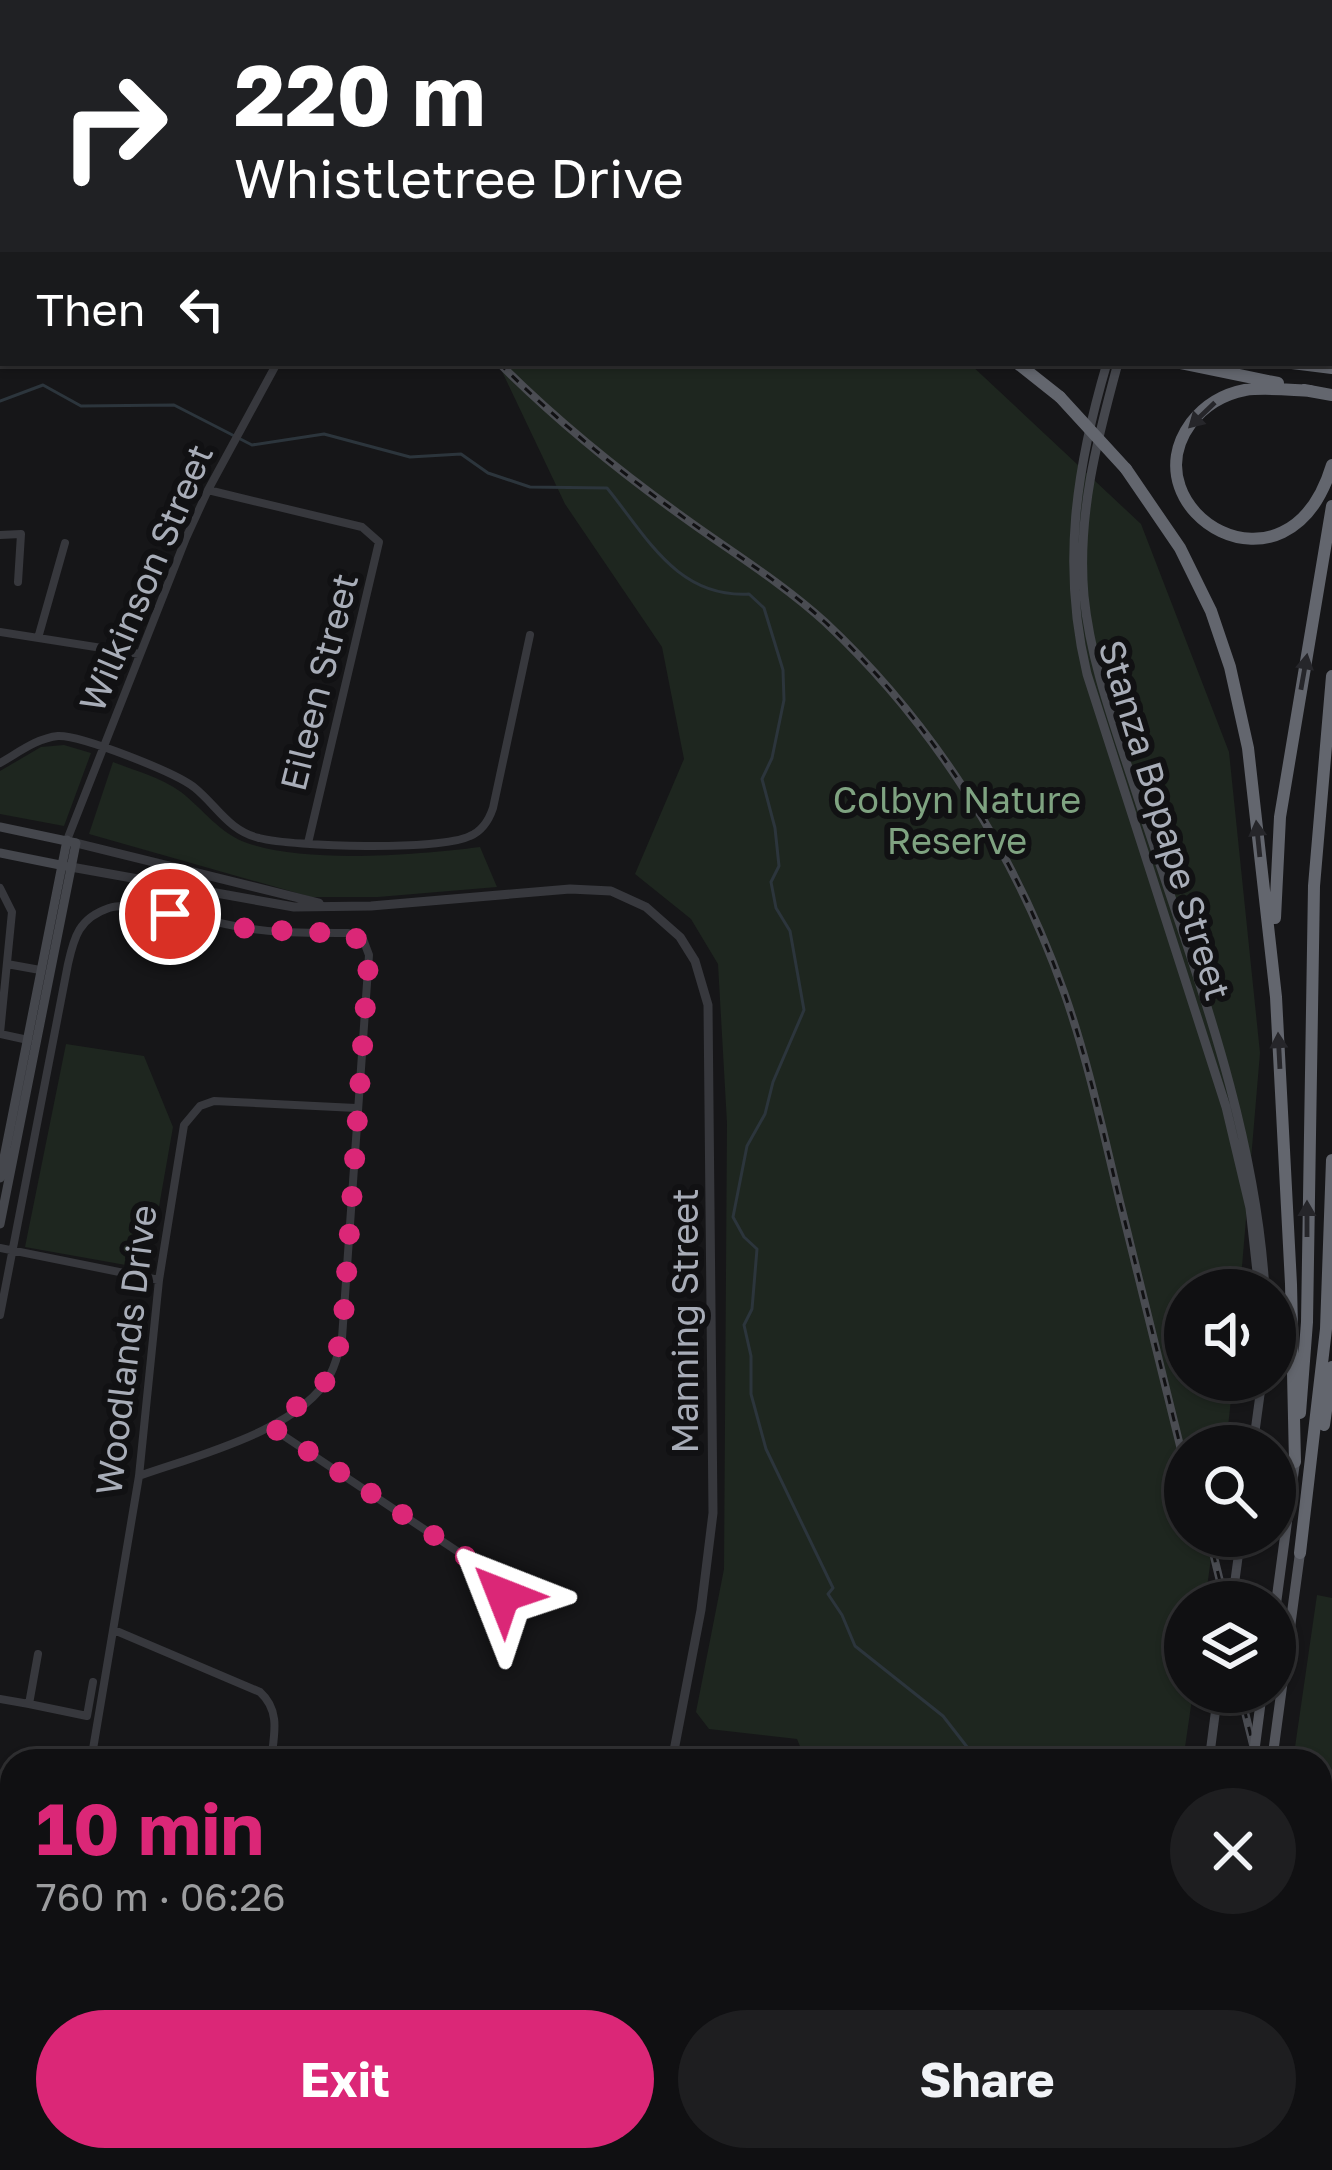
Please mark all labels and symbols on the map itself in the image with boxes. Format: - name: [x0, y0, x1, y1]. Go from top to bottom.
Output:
- one-way arrow: [1188, 401, 1217, 429]
- street label: Wilkinson Street: [70, 438, 221, 718]
- street label: Eileen Street: [271, 569, 366, 795]
- street label: Stanza Bopape Street: [1090, 635, 1241, 1005]
- one-way arrow: [1294, 653, 1313, 690]
- park label: Colbyn Nature Reserve: [833, 778, 1081, 862]
- one-way arrow: [1249, 820, 1268, 857]
- pin: [119, 863, 221, 965]
- one-way arrow: [1269, 1031, 1288, 1069]
- street label: Manning Street: [663, 1188, 706, 1454]
- one-way arrow: [1297, 1199, 1317, 1237]
- street label: Woodlands Drive: [86, 1202, 165, 1497]
- position arrow: [440, 1532, 566, 1658]

